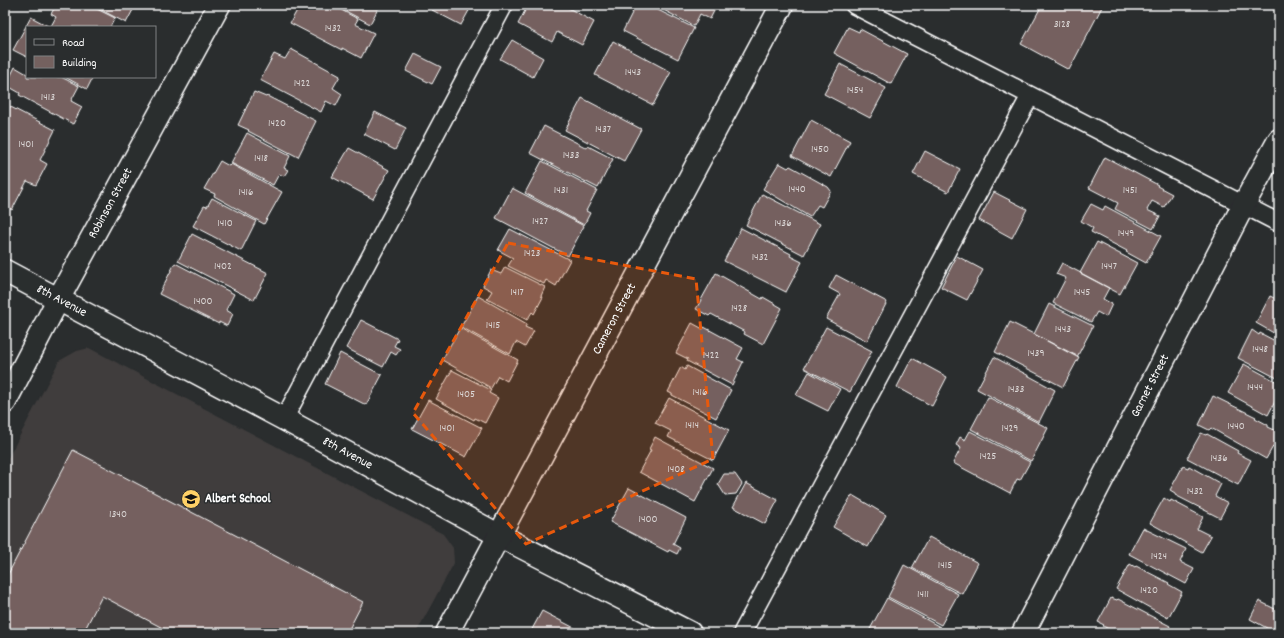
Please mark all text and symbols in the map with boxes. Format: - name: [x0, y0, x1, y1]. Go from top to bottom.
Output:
- house number: 3128: [1054, 17, 1070, 33]
- house number: 1432: [325, 21, 342, 37]
- legend: [26, 26, 156, 78]
- text: Road: [62, 35, 84, 52]
- text: Building: [62, 55, 97, 72]
- house number: 1443: [625, 65, 641, 81]
- house number: 1422: [294, 76, 310, 92]
- house number: 1454: [847, 83, 863, 99]
- house number: 1413: [41, 90, 55, 106]
- house number: 1420: [268, 116, 286, 132]
- house number: 1437: [595, 122, 611, 138]
- house number: 1401: [18, 137, 34, 153]
- house number: 1450: [811, 142, 829, 158]
- house number: 1433: [563, 148, 579, 164]
- house number: 1418: [254, 151, 268, 167]
- street label: Robinson Street: [84, 164, 138, 242]
- house number: 1440: [788, 182, 806, 198]
- house number: 1431: [554, 183, 568, 199]
- house number: 1451: [1123, 183, 1137, 199]
- house number: 1416: [239, 185, 253, 201]
- house number: 1427: [532, 214, 548, 230]
- house number: 1410: [217, 216, 233, 232]
- house number: 1436: [774, 216, 792, 232]
- house number: 1449: [1118, 226, 1134, 242]
- house number: 1423: [524, 246, 540, 262]
- house number: 1432: [752, 250, 769, 266]
- house number: 1402: [214, 259, 232, 275]
- house number: 1447: [1101, 259, 1117, 275]
- street label: 8th Avenue: [33, 280, 90, 322]
- street label: Cameron Street: [588, 280, 641, 358]
- house number: 1417: [510, 285, 524, 301]
- house number: 1445: [1074, 285, 1090, 301]
- house number: 1400: [194, 294, 212, 310]
- house number: 1428: [731, 301, 747, 317]
- house number: 1415: [486, 318, 500, 334]
- house number: 1443: [1055, 322, 1071, 338]
- house number: 1448: [1252, 342, 1268, 358]
- house number: 1439: [1028, 346, 1044, 362]
- house number: 1422: [703, 348, 719, 364]
- street label: Garnet Street: [1126, 351, 1175, 421]
- house number: 1444: [1247, 380, 1263, 396]
- house number: 1433: [1008, 382, 1024, 398]
- house number: 1416: [693, 385, 707, 401]
- house number: 1405: [457, 387, 475, 403]
- house number: 1414: [685, 418, 699, 434]
- house number: 1440: [1227, 419, 1245, 435]
- house number: 1401: [439, 421, 455, 437]
- house number: 1429: [1002, 421, 1018, 437]
- street label: 8th Avenue: [319, 432, 376, 475]
- house number: 1425: [980, 449, 996, 465]
- house number: 1436: [1210, 451, 1228, 467]
- house number: 1408: [667, 462, 685, 478]
- house number: 1432: [1187, 484, 1204, 500]
- school or university icon: Albert School: [180, 488, 202, 510]
- place label: Albert School: [205, 490, 272, 509]
- house number: 1340: [109, 507, 127, 523]
- house number: 1400: [639, 512, 657, 528]
- house number: 1424: [1151, 549, 1167, 565]
- house number: 1415: [938, 558, 952, 574]
- house number: 1420: [1140, 583, 1158, 599]
- house number: 1411: [917, 587, 929, 603]

